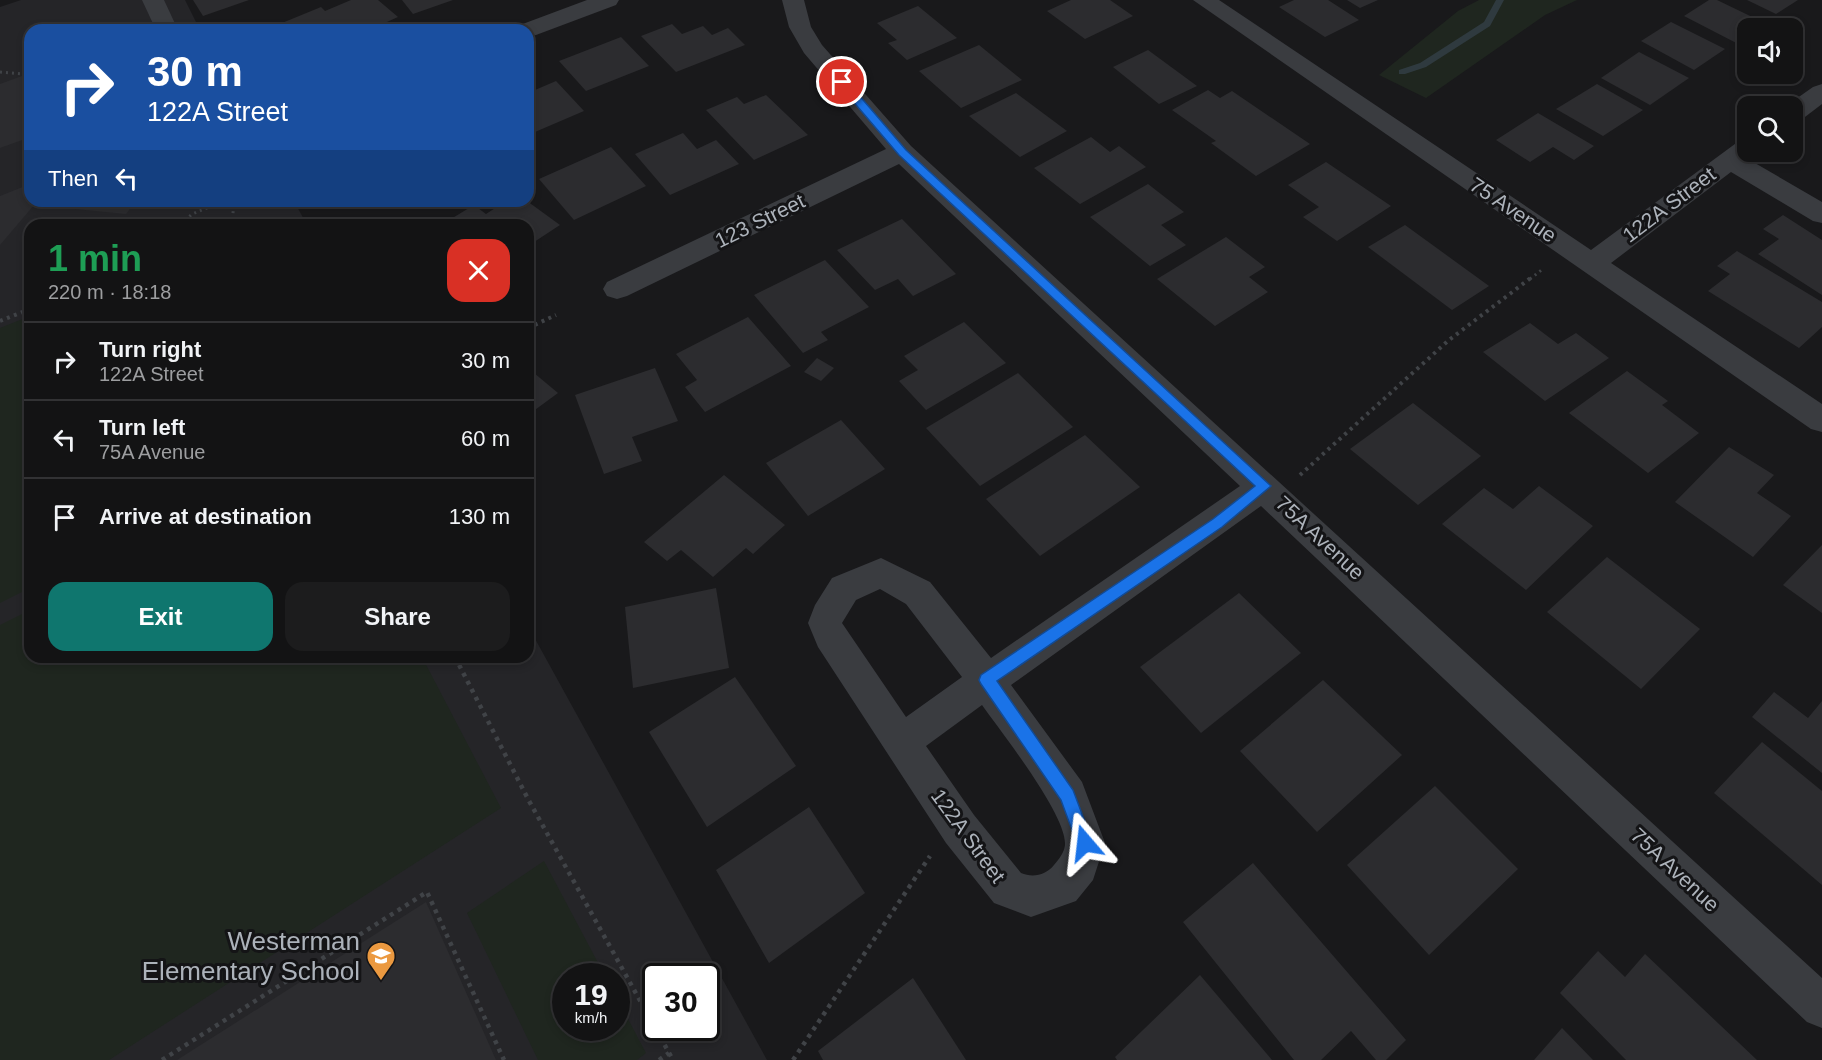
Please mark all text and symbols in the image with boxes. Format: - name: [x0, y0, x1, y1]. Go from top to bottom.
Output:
- map controls: [1737, 18, 1803, 162]
- button: sound: [1737, 18, 1803, 84]
- icon: right: [48, 48, 126, 126]
- text: 30 m: [147, 48, 243, 95]
- pin: [816, 56, 867, 107]
- icon: arrive: [825, 65, 858, 98]
- button: search: [1737, 96, 1803, 162]
- text: 122A Street: [147, 97, 288, 127]
- icon: left: [110, 162, 143, 195]
- street label: 122A Street: [1618, 162, 1720, 247]
- text: Then: [48, 166, 98, 191]
- street label: 75 Avenue: [1466, 172, 1561, 247]
- street label: 123 Street: [711, 189, 809, 252]
- text: 1 min: [48, 238, 142, 279]
- button: close: [447, 239, 510, 302]
- text: 220 m · 18:18: [48, 281, 171, 303]
- text: Turn right: [99, 337, 201, 362]
- icon: right: [48, 345, 81, 378]
- text: 30 m: [461, 348, 510, 373]
- text: 122A Street: [99, 363, 204, 385]
- text: Turn left: [99, 415, 185, 440]
- icon: left: [48, 423, 81, 456]
- text: 60 m: [461, 426, 510, 451]
- text: 75A Avenue: [99, 441, 205, 463]
- street label: 75A Avenue: [1272, 491, 1369, 584]
- icon: arrive: [48, 501, 81, 534]
- text: Arrive at destination: [99, 504, 312, 529]
- text: 130 m: [449, 504, 510, 529]
- button: Exit: [48, 582, 273, 651]
- button: Share: [285, 582, 510, 651]
- street label: 122A Street: [927, 785, 1010, 887]
- position arrow: [1053, 811, 1117, 875]
- street label: 75A Avenue: [1627, 823, 1724, 916]
- place label: Westerman Elementary School: [142, 926, 360, 986]
- school or university icon: Westerman Elementary School: [365, 940, 397, 982]
- speed limit sign: 30: [642, 963, 720, 1041]
- text: 19: [574, 978, 608, 1011]
- text: km/h: [575, 1009, 607, 1026]

